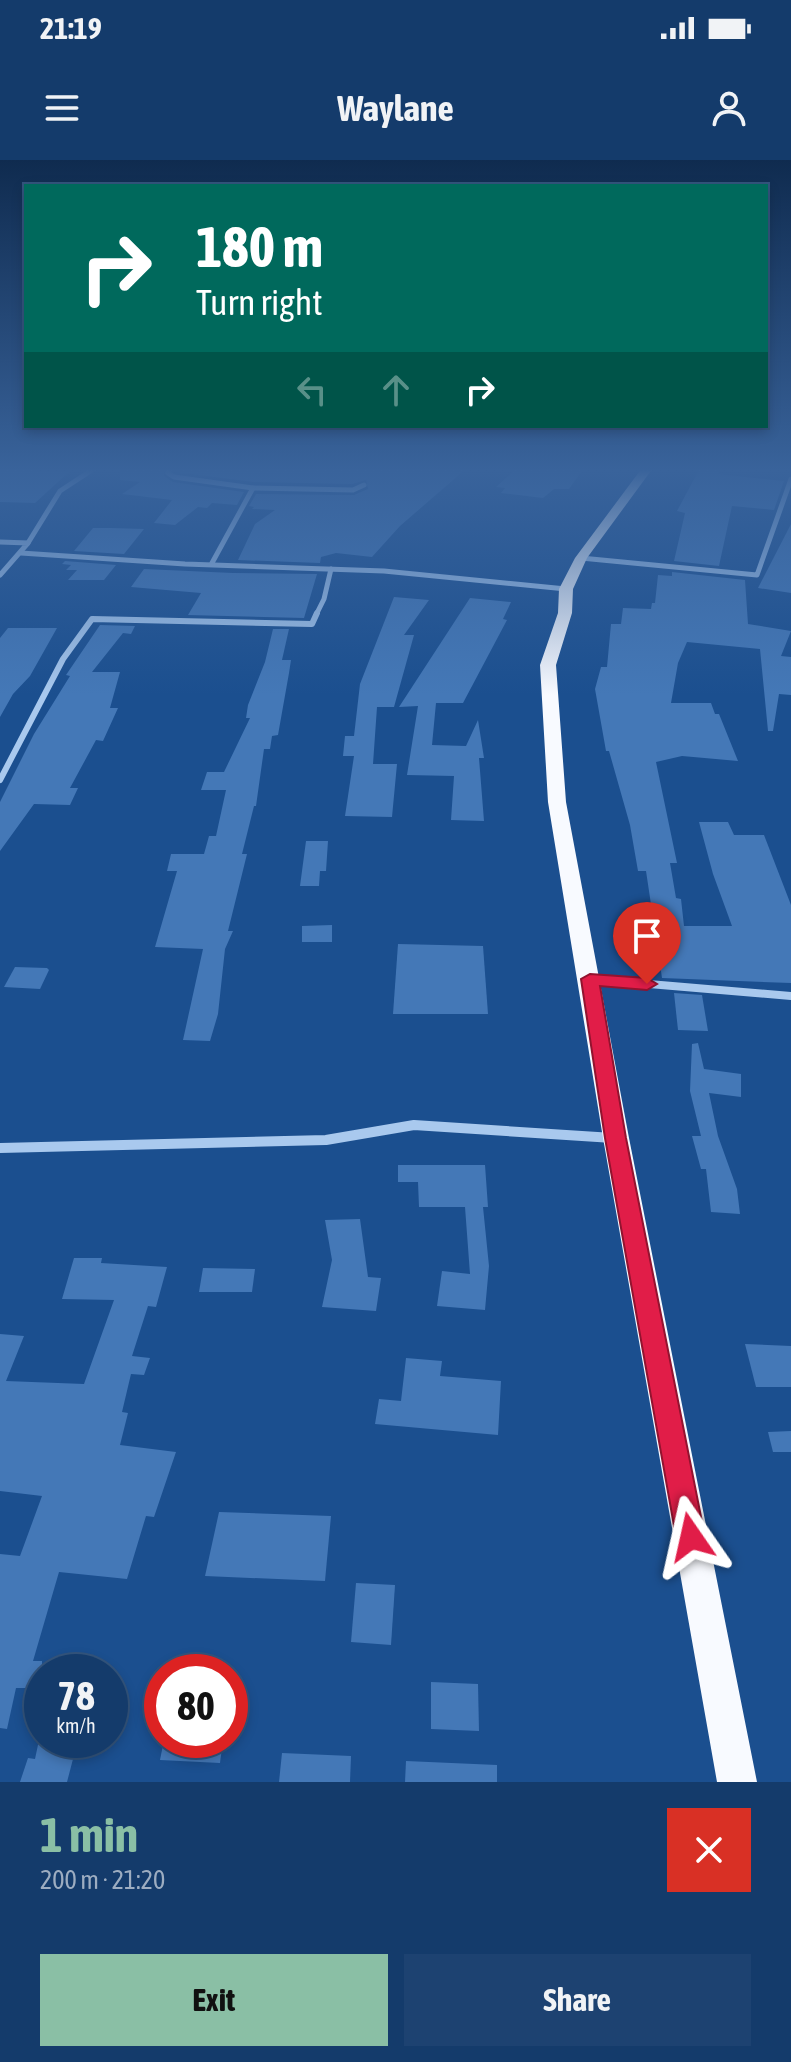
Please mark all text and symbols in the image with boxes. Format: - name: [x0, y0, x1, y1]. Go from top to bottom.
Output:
- text: 21:19: [40, 11, 102, 45]
- icon: menu: [40, 86, 84, 130]
- icon: person: [707, 86, 751, 130]
- text: Waylane: [337, 87, 454, 129]
- text: 180 m: [196, 215, 323, 279]
- icon: right: [64, 216, 168, 320]
- text: Turn right: [196, 281, 323, 323]
- icon: left: [290, 368, 334, 412]
- icon: ahead: [374, 368, 418, 412]
- icon: right: [458, 368, 502, 412]
- pin: [613, 902, 681, 984]
- icon: arrive: [625, 914, 669, 958]
- position arrow: [649, 1495, 733, 1579]
- speed limit sign: 80: [144, 1654, 248, 1758]
- text: 78: [57, 1673, 95, 1718]
- text: km/h: [56, 1714, 96, 1737]
- text: 1 min: [40, 1807, 138, 1862]
- button: close: [667, 1808, 751, 1892]
- text: 200 m · 21:20: [40, 1865, 165, 1895]
- button: Exit: [40, 1954, 388, 2046]
- button: Share: [404, 1954, 751, 2046]

